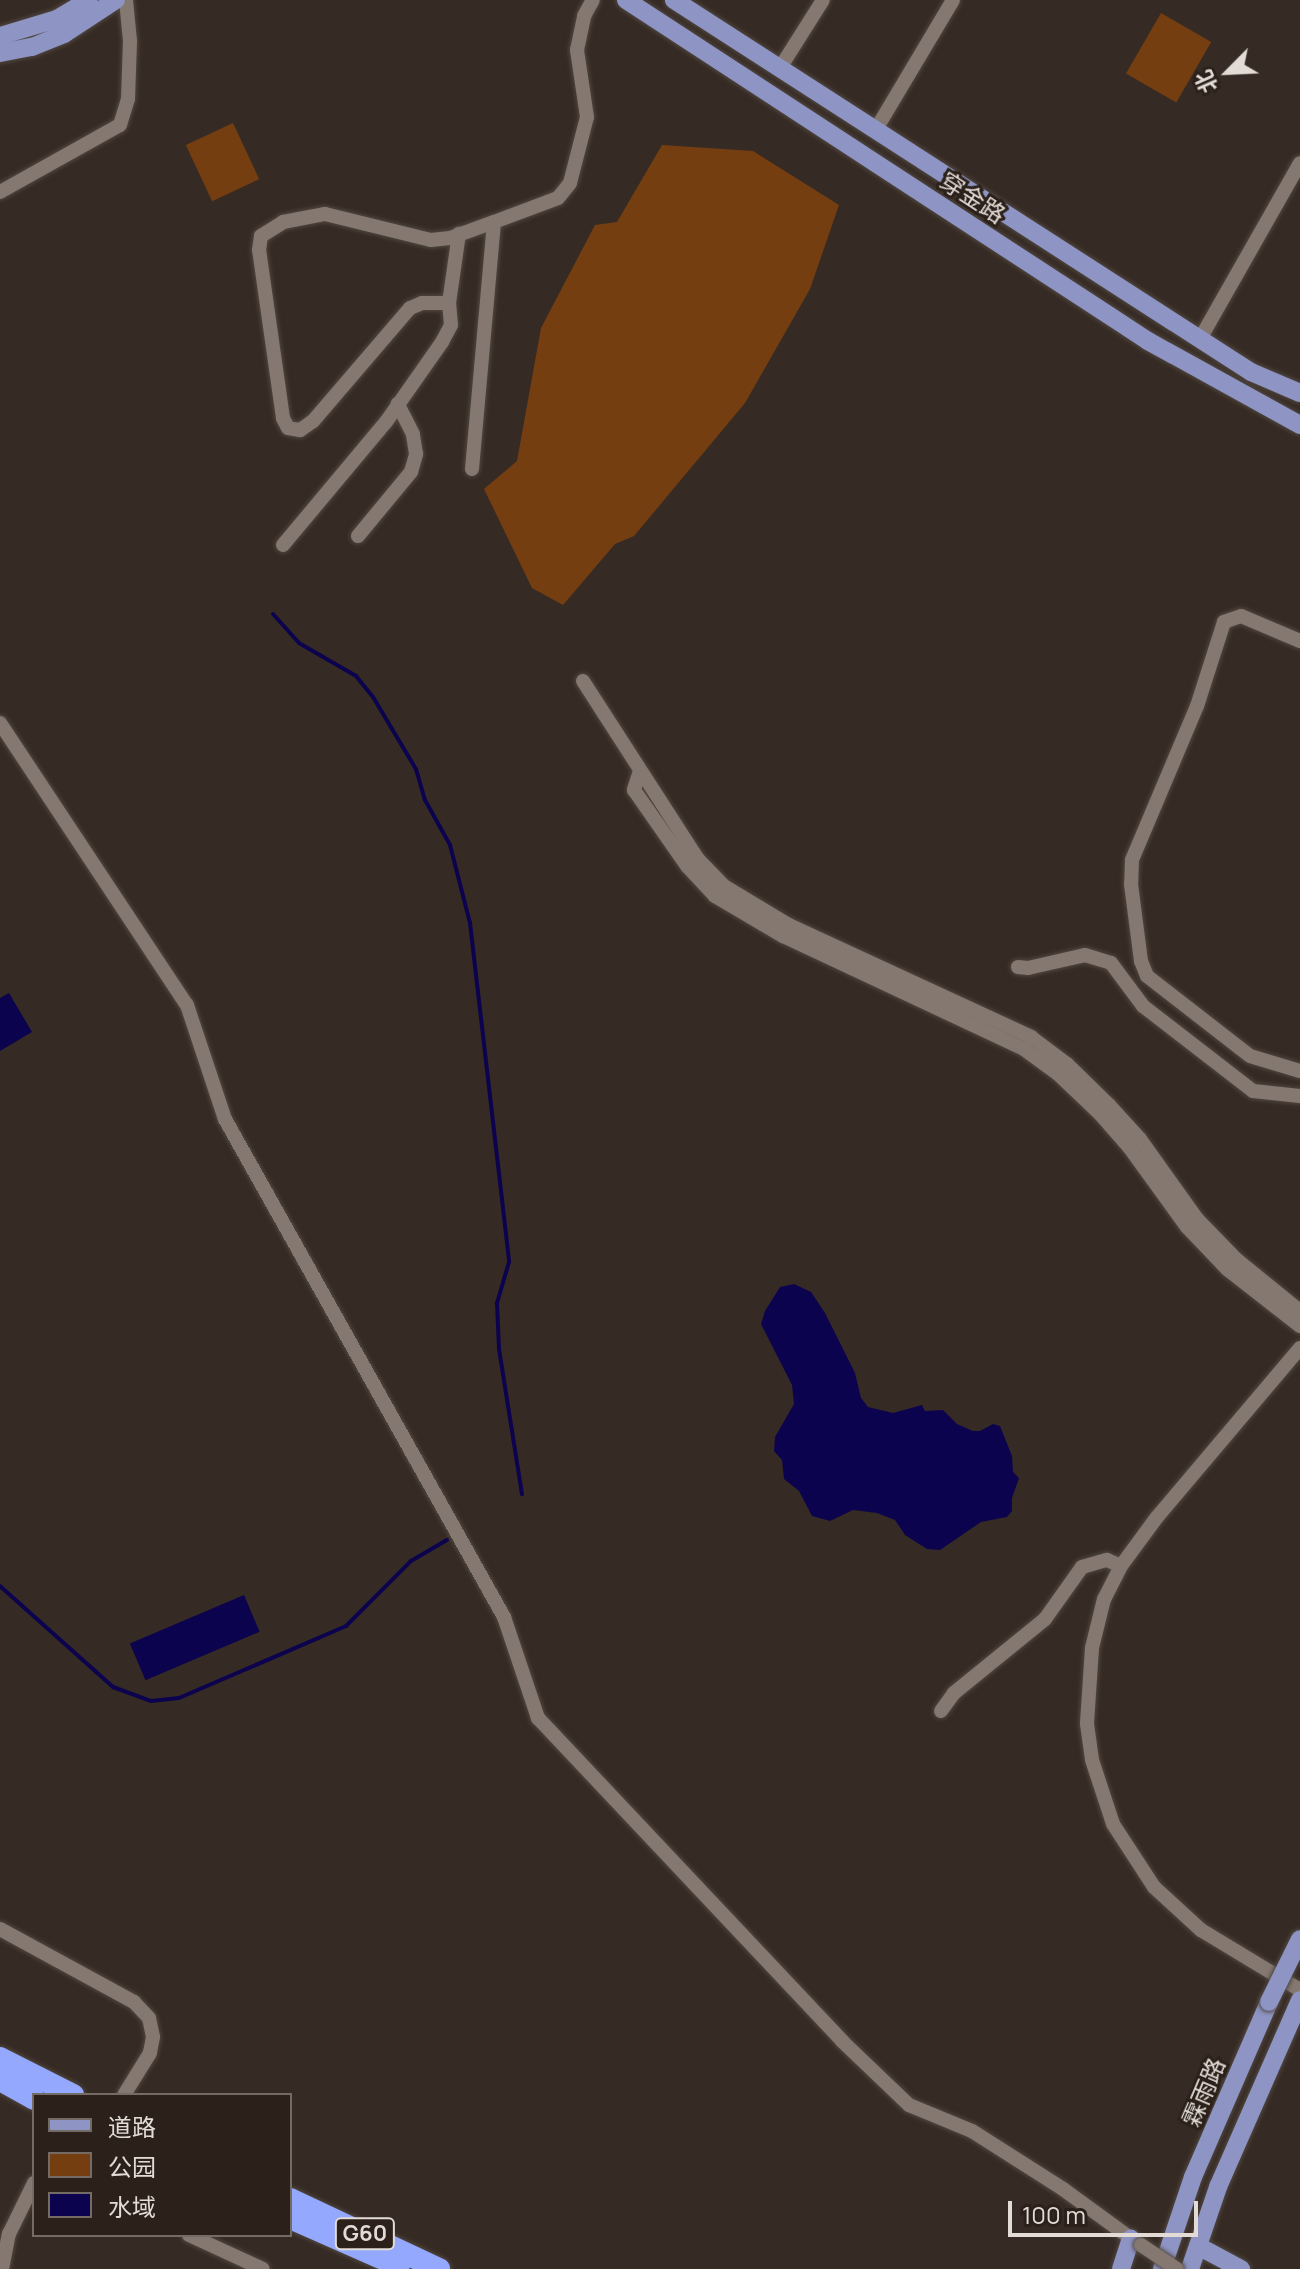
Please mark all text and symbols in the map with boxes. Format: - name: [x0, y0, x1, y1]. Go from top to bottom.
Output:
- north arrow: [1188, 32, 1268, 112]
- text: 北: [1188, 66, 1224, 98]
- street label: 穿金路: [935, 165, 1011, 229]
- street label: 霖雨路: [1176, 2053, 1230, 2131]
- legend: [32, 2093, 292, 2237]
- text: 道路: [108, 2110, 156, 2143]
- text: 公园: [108, 2150, 156, 2183]
- scale bar: [1012, 2185, 1202, 2235]
- text: 水域: [108, 2190, 156, 2223]
- text: 100 m: [1022, 2198, 1086, 2231]
- road number: G60: [333, 2216, 397, 2252]

